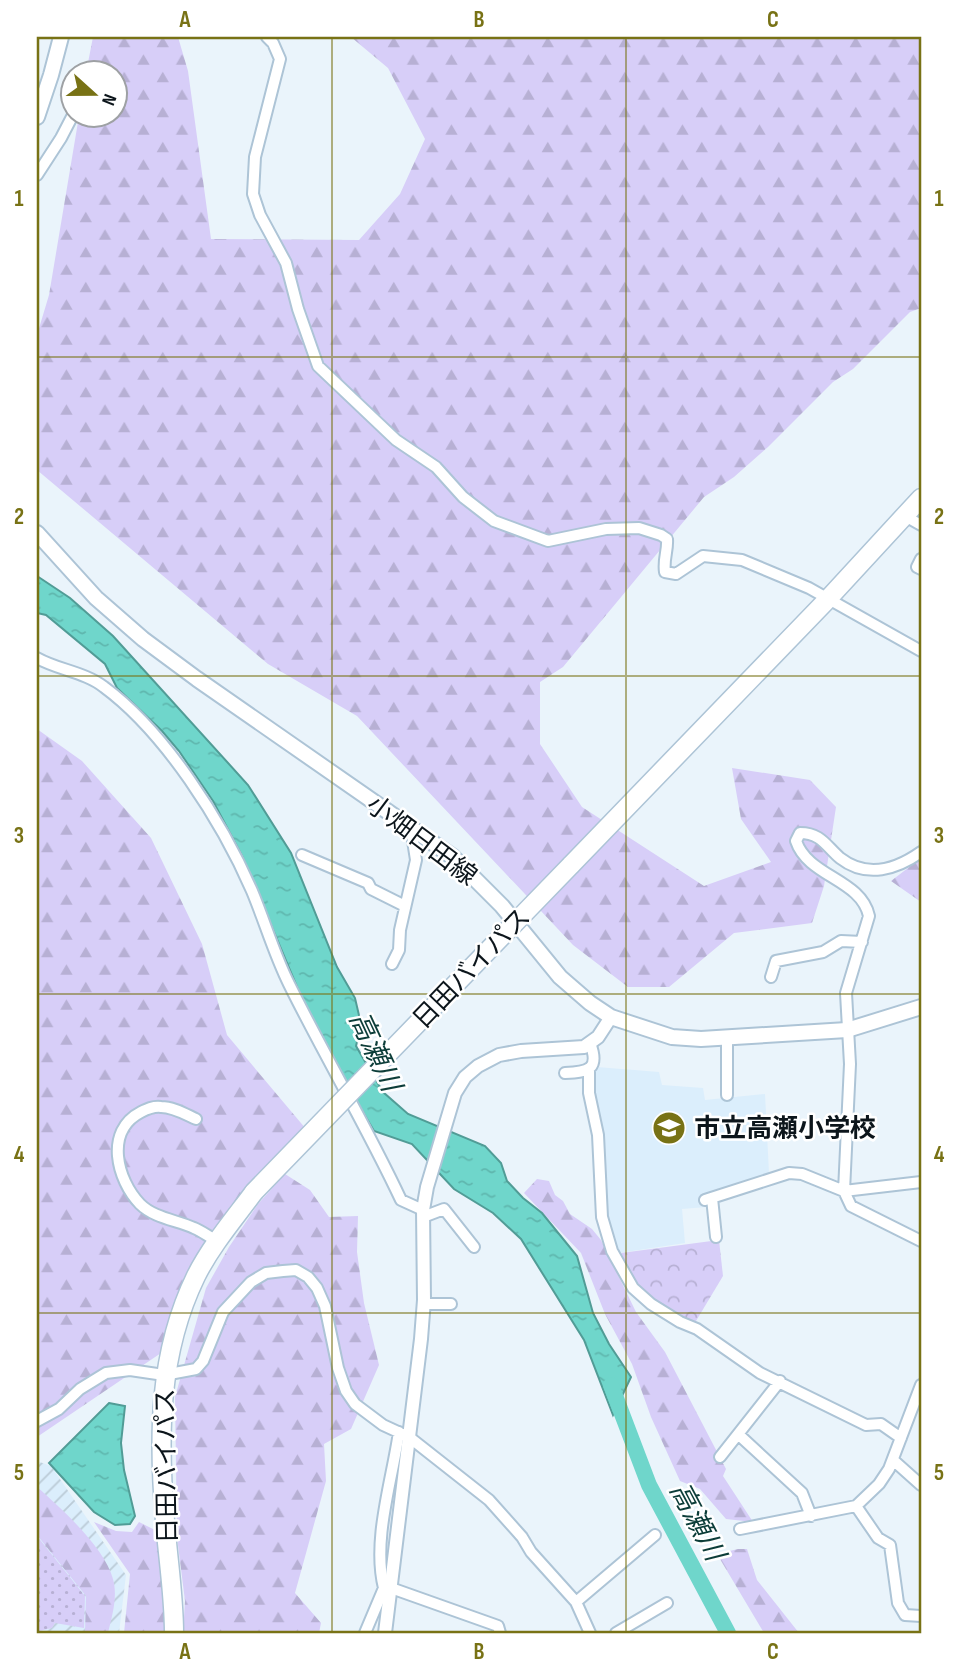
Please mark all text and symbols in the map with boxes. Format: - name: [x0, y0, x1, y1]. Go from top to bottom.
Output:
- text: A: [179, 6, 192, 34]
- text: B: [474, 6, 485, 34]
- text: C: [767, 6, 779, 34]
- north arrow: [60, 60, 130, 130]
- text: N: [96, 91, 121, 108]
- text: 1: [14, 185, 24, 213]
- text: 1: [934, 185, 944, 213]
- text: 2: [14, 503, 24, 531]
- text: 2: [934, 503, 944, 531]
- street label: 小畑日田線: [360, 790, 482, 893]
- text: 3: [14, 822, 24, 850]
- text: 3: [934, 822, 944, 850]
- street label: 日田バイパス: [407, 902, 537, 1036]
- water label: 高瀬川: [342, 1007, 409, 1099]
- school or university icon: 市立高瀬小学校: [650, 1109, 688, 1147]
- place label: 市立高瀬小学校: [694, 1114, 876, 1145]
- text: 4: [14, 1141, 25, 1169]
- text: 4: [934, 1141, 945, 1169]
- street label: 日田バイパス: [151, 1388, 184, 1544]
- text: 5: [14, 1459, 24, 1487]
- text: 5: [934, 1459, 944, 1487]
- water label: 高瀬川: [662, 1477, 732, 1569]
- text: A: [179, 1638, 192, 1666]
- text: B: [474, 1638, 485, 1666]
- text: C: [767, 1638, 779, 1666]

